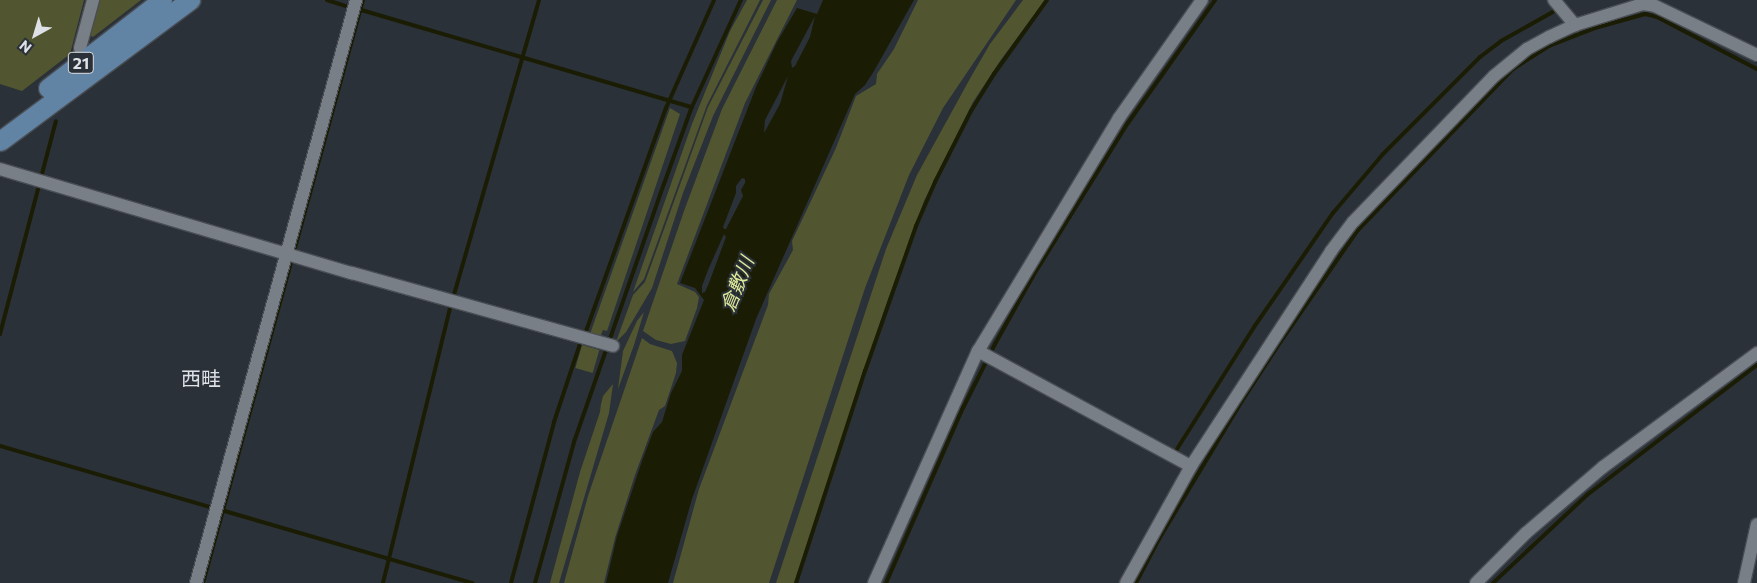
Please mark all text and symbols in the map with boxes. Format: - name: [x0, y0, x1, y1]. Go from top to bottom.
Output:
- north arrow: [10, 10, 60, 60]
- text: N: [16, 37, 35, 57]
- road number: 21: [67, 49, 95, 76]
- water label: 倉敷川: [716, 253, 758, 315]
- district label: 西畦: [181, 366, 221, 390]

